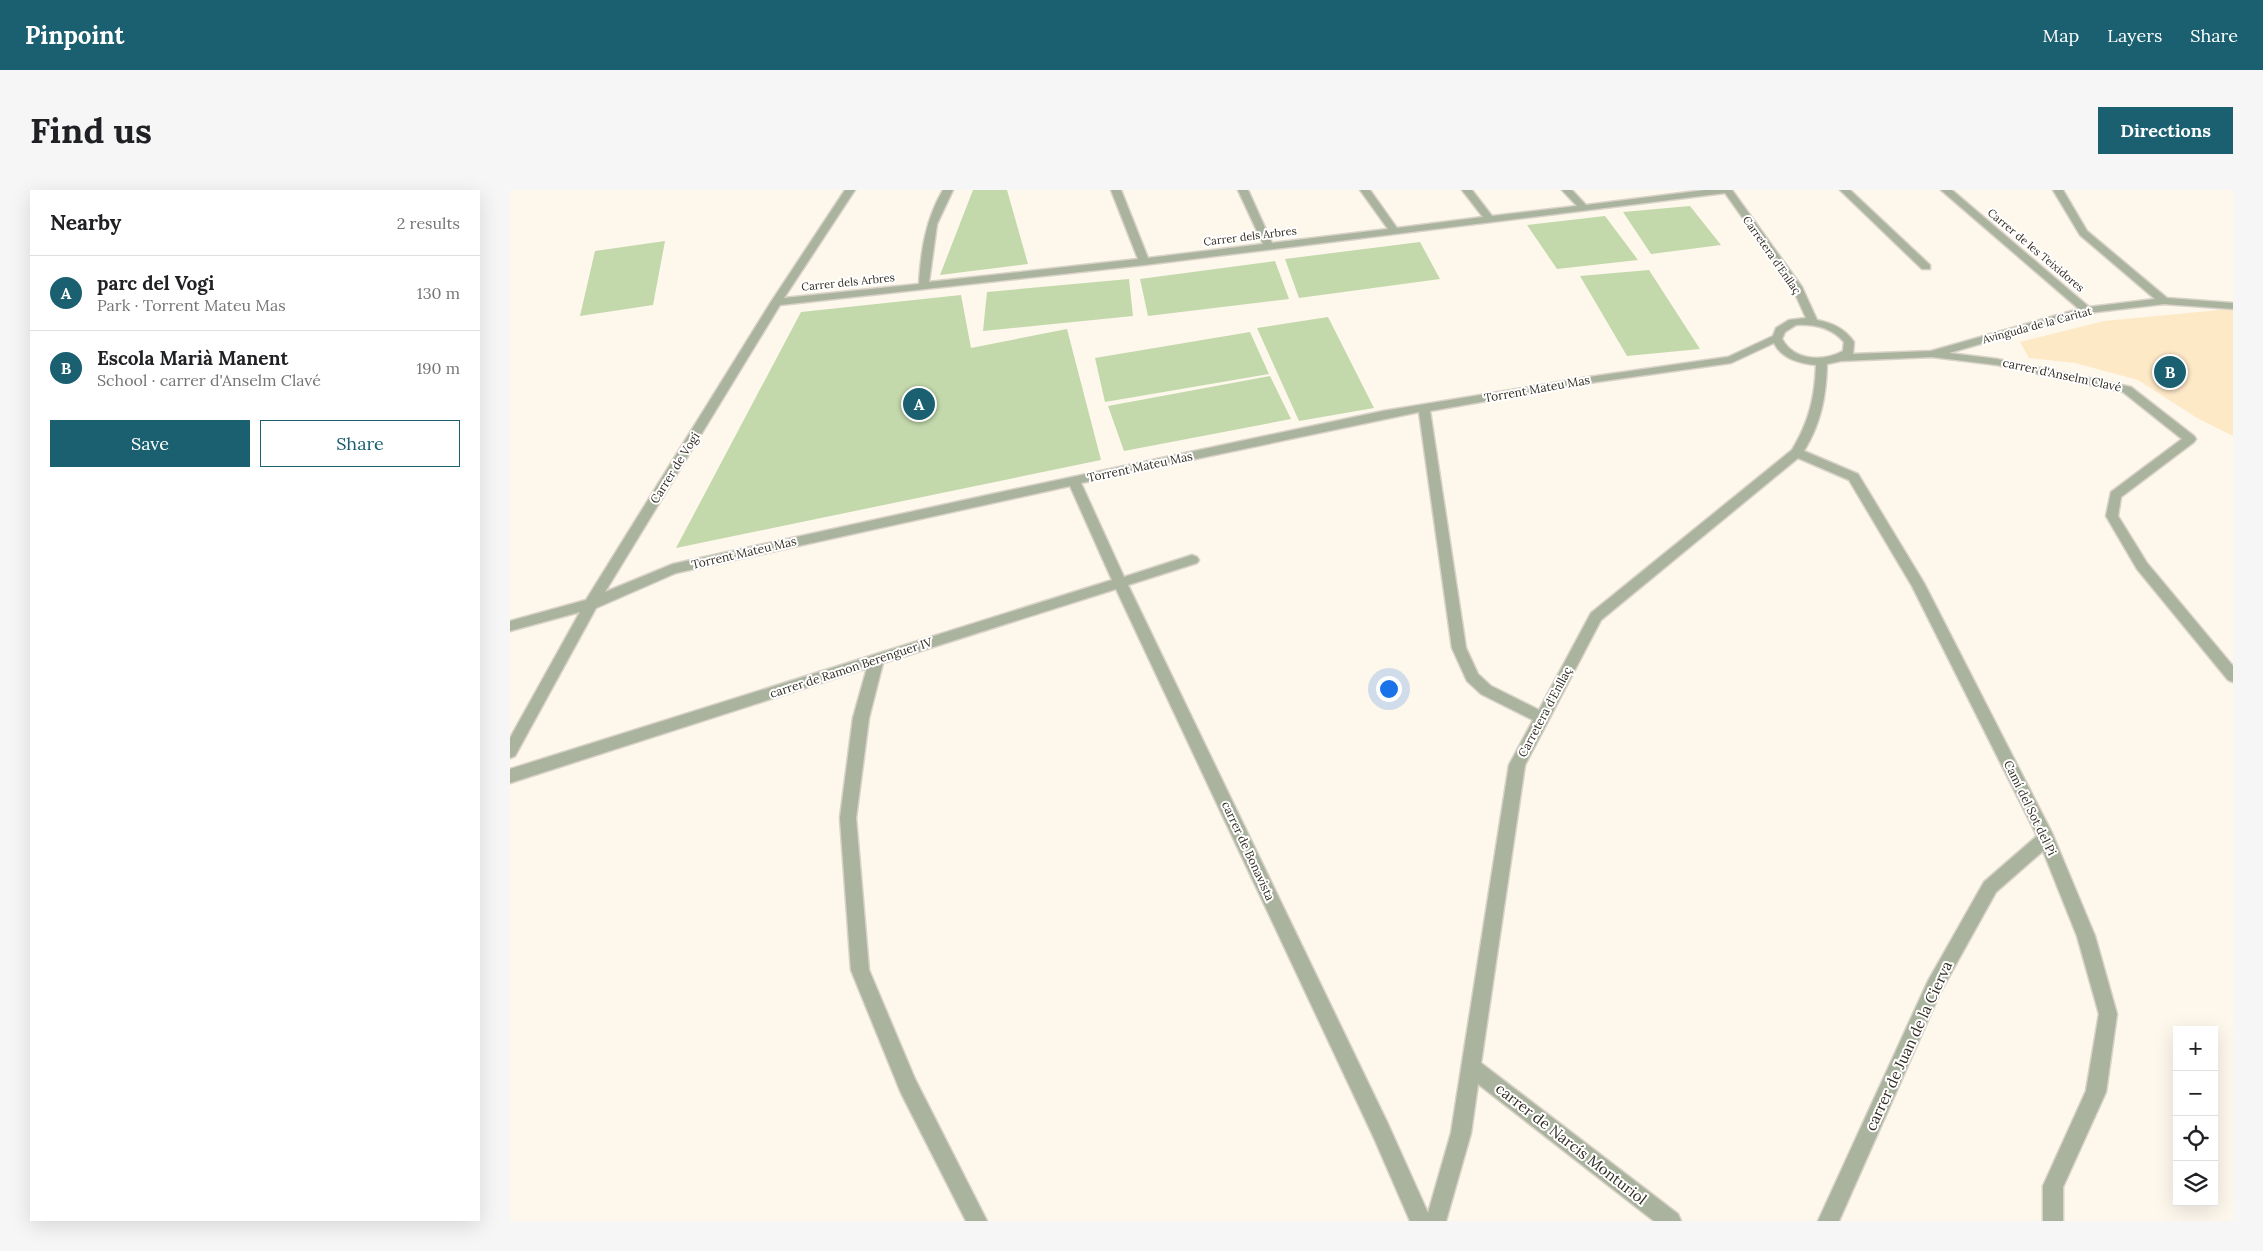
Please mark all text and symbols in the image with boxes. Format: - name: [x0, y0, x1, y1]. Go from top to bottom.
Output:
- text: Pinpoint: [25, 20, 124, 51]
- text: Map: [2043, 24, 2079, 47]
- text: Layers: [2107, 24, 2162, 47]
- text: Share: [2190, 24, 2238, 47]
- button: Directions: [2098, 107, 2233, 154]
- text: Find us: [30, 108, 152, 153]
- street label: Carrer de les Teixidores: [1985, 205, 2087, 295]
- text: Nearby: [50, 209, 121, 236]
- text: 2 results: [397, 213, 460, 233]
- street label: Carretera d'Enllaç: [1740, 213, 1804, 297]
- street label: Carrer dels Arbres: [1203, 223, 1297, 249]
- street label: Carrer dels Arbres: [801, 270, 895, 294]
- text: parc del Vogi: [97, 271, 215, 295]
- text: A: [61, 283, 71, 303]
- text: 130 m: [417, 283, 460, 303]
- text: Park · Torrent Mateu Mas: [97, 295, 286, 315]
- street label: Avinguda de la Caritat: [1980, 304, 2094, 347]
- text: Escola Marià Manent: [97, 346, 288, 370]
- pin: B: [2154, 353, 2186, 391]
- street label: carrer d'Anselm Clavé: [2001, 355, 2123, 395]
- text: B: [61, 358, 71, 378]
- text: 190 m: [416, 358, 460, 378]
- text: School · carrer d'Anselm Clavé: [97, 370, 321, 390]
- street label: Torrent Mateu Mas: [1483, 372, 1591, 405]
- pin: A: [903, 385, 935, 423]
- button: Save: [50, 420, 250, 467]
- button: Share: [260, 420, 460, 467]
- street label: Carrer de Vogi: [647, 429, 702, 506]
- street label: Torrent Mateu Mas: [1086, 448, 1194, 485]
- street label: Torrent Mateu Mas: [690, 533, 798, 572]
- street label: carrer de Ramon Berenguer IV: [768, 634, 935, 701]
- street label: Carretera d'Enllaç: [1514, 664, 1575, 760]
- your location: [1376, 676, 1402, 702]
- street label: Camí del Sot del Pi: [2001, 758, 2060, 858]
- street label: carrer de Bonavista: [1219, 799, 1278, 903]
- street label: carrer de Juan de la Cierva: [1861, 958, 1956, 1134]
- map controls: [2173, 1026, 2218, 1206]
- button: +: [2173, 1026, 2218, 1071]
- button: −: [2173, 1071, 2218, 1116]
- street label: carrer de Narcís Monturiol: [1492, 1079, 1651, 1209]
- button: locate: [2173, 1116, 2218, 1161]
- button: layers: [2173, 1161, 2218, 1206]

